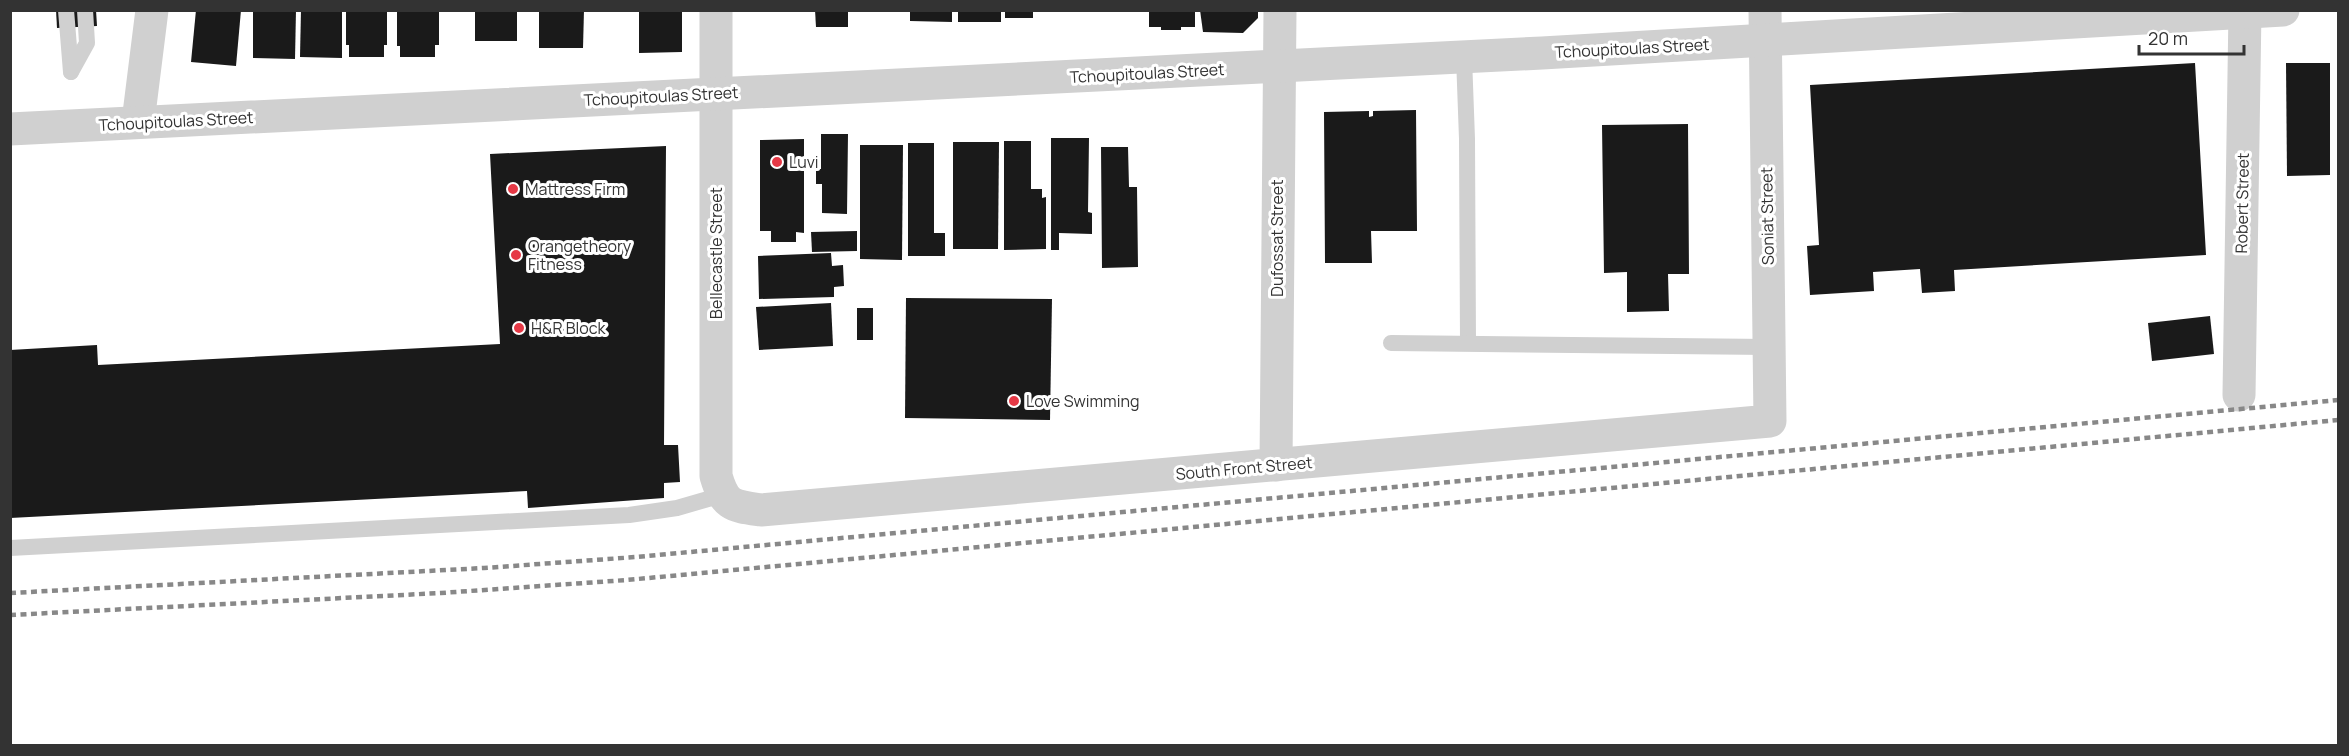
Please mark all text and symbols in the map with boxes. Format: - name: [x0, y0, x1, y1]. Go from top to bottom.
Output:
- scale bar: [2139, 18, 2244, 56]
- text: 20 m: [2148, 26, 2188, 50]
- street label: Tchoupitoulas Street: [1554, 33, 1710, 63]
- street label: Tchoupitoulas Street: [1069, 58, 1225, 88]
- street label: Tchoupitoulas Street: [583, 81, 739, 111]
- street label: Tchoupitoulas Street: [98, 106, 254, 136]
- place label: Luvi: [789, 151, 819, 173]
- street label: Robert Street: [2230, 152, 2254, 254]
- marker: Luvi: [770, 155, 784, 169]
- street label: Soniat Street: [1755, 167, 1779, 265]
- place label: Mattress Firm: [525, 178, 625, 200]
- street label: Dufossat Street: [1266, 179, 1288, 297]
- marker: Mattress Firm: [506, 182, 520, 196]
- street label: Bellecastle Street: [705, 187, 727, 319]
- place label: Orangetheory Fitness: [528, 235, 632, 275]
- marker: Orangetheory Fitness: [509, 248, 523, 262]
- place label: H&R Block: [531, 317, 607, 339]
- marker: H&R Block: [512, 321, 526, 335]
- place label: Love Swimming: [1026, 390, 1139, 412]
- marker: Love Swimming: [1007, 394, 1021, 408]
- street label: South Front Street: [1175, 451, 1313, 485]

